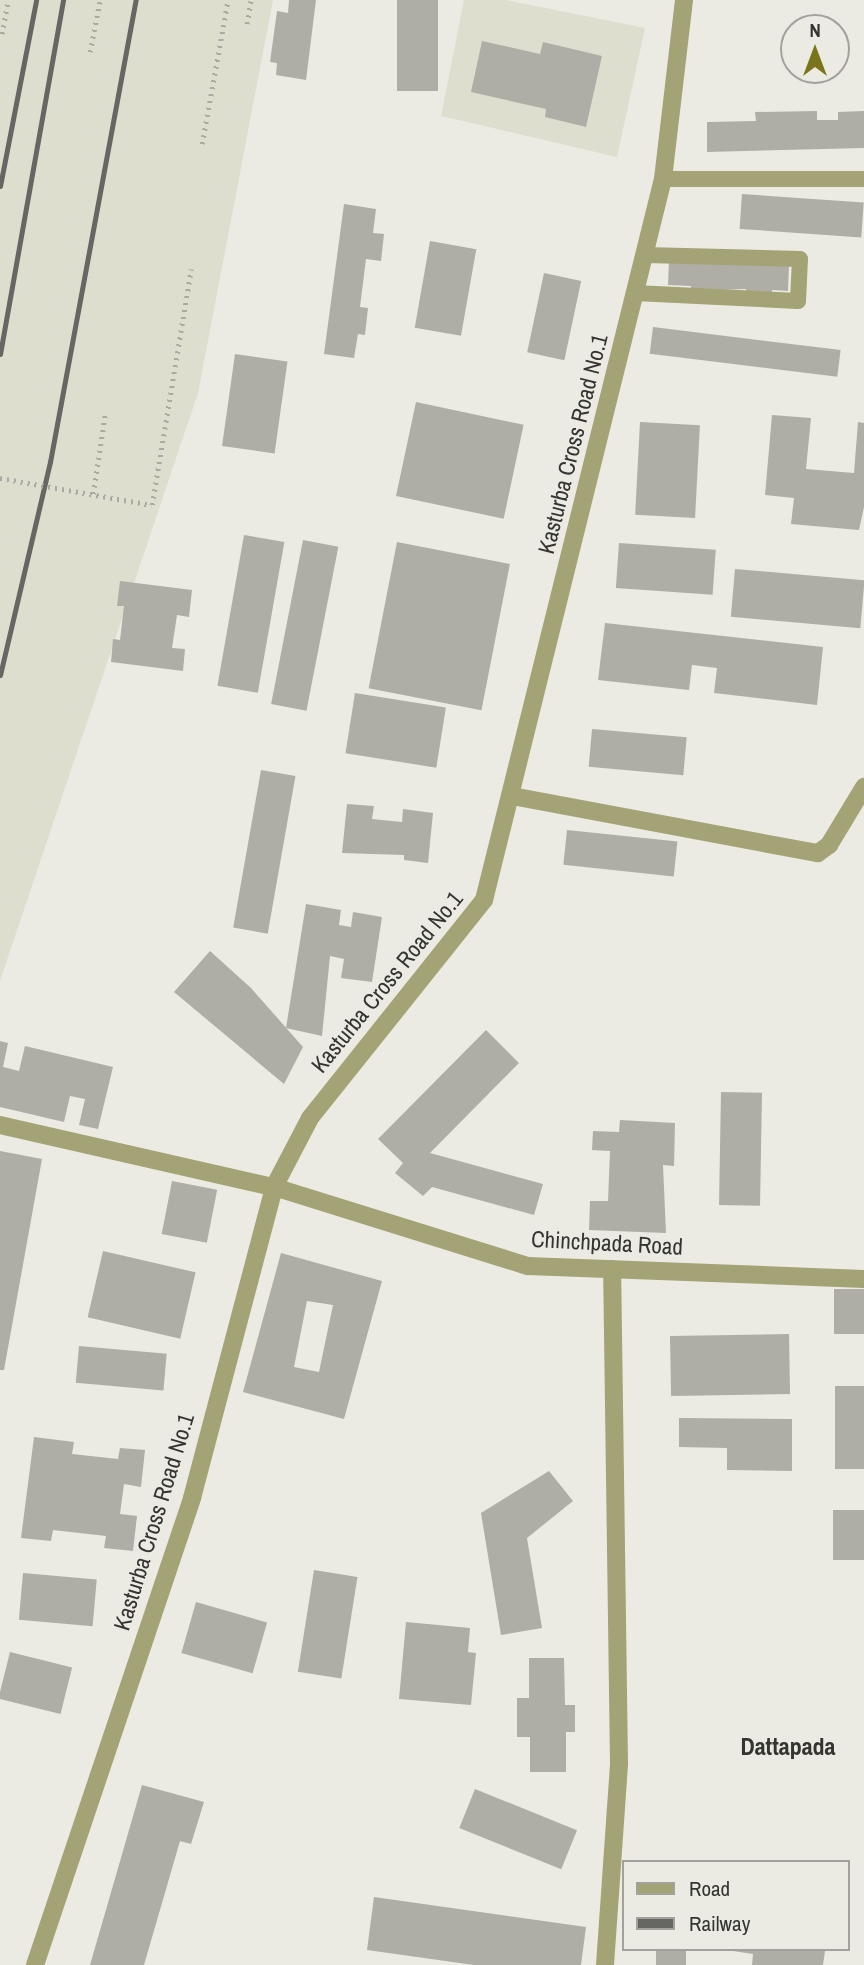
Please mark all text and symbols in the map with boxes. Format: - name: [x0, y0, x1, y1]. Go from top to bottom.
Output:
- north arrow: [780, 14, 850, 84]
- text: N: [809, 17, 821, 43]
- street label: Kasturba Cross Road No.1: [532, 331, 614, 557]
- street label: Kasturba Cross Road No.1: [305, 886, 469, 1078]
- street label: Chinchpada Road: [530, 1225, 684, 1261]
- street label: Kasturba Cross Road No.1: [108, 1410, 200, 1634]
- district label: Dattapada: [740, 1733, 836, 1761]
- legend: [622, 1860, 850, 1951]
- text: Road: [689, 1874, 730, 1903]
- text: Railway: [689, 1909, 750, 1938]

